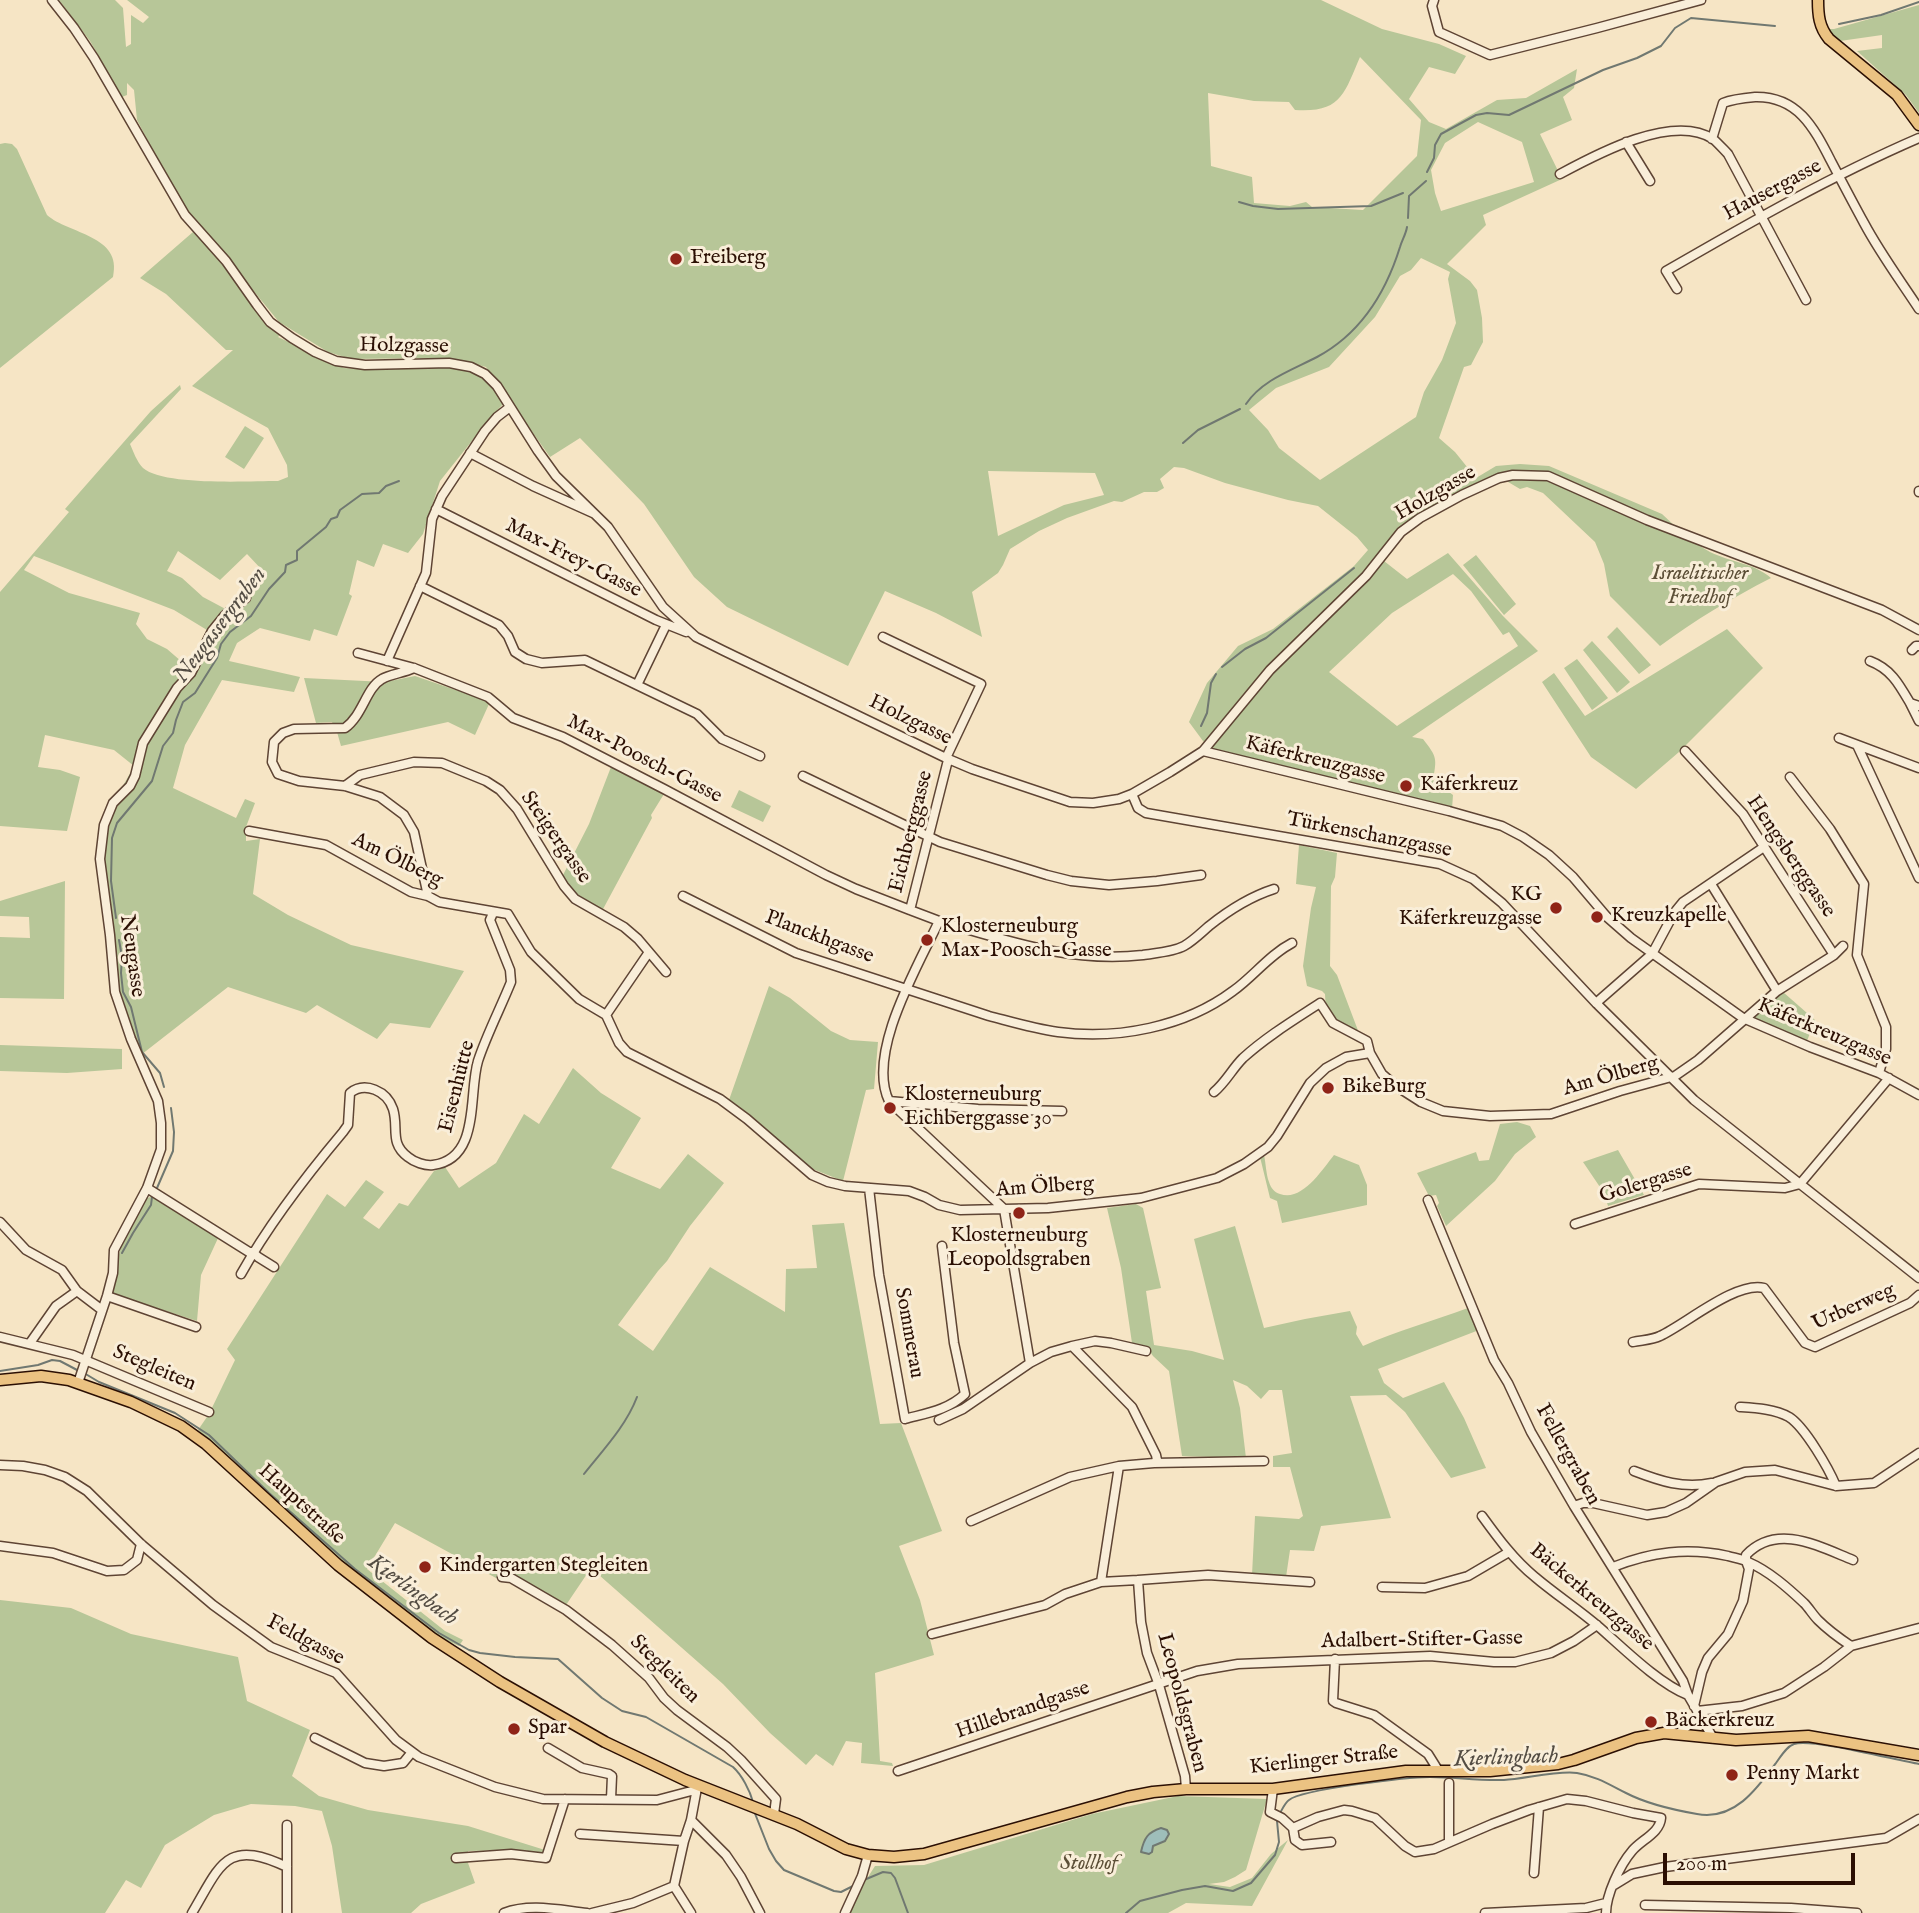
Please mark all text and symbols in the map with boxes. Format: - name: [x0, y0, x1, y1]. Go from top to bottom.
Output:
- street label: Hausergasse: [1720, 155, 1826, 227]
- place label: Freiberg: [690, 246, 766, 272]
- marker: Freiberg: [668, 251, 684, 267]
- street label: Holzgasse: [359, 334, 449, 360]
- street label: Holzgasse: [1391, 461, 1481, 527]
- street label: Max-Frey-Gasse: [501, 514, 645, 604]
- park label: Israelitischer Friedhof: [1652, 562, 1748, 612]
- water label: Neugassergraben: [168, 563, 274, 689]
- street label: Holzgasse: [864, 690, 956, 752]
- street label: Max-Poosch-Gasse: [562, 710, 726, 810]
- street label: Käferkreuzgasse: [1243, 731, 1387, 791]
- street label: Eichberggasse: [885, 768, 939, 896]
- place label: Käferkreuz: [1420, 773, 1518, 799]
- marker: Käferkreuz: [1398, 778, 1414, 794]
- street label: Steigergasse: [514, 787, 596, 889]
- street label: Hengsberggasse: [1740, 791, 1840, 923]
- street label: Türkenschanzgasse: [1284, 808, 1454, 864]
- street label: Am Ölberg: [347, 828, 447, 894]
- place label: KG Käferkreuzgasse: [1399, 883, 1542, 933]
- marker: KG Käferkreuzgasse: [1548, 900, 1564, 916]
- place label: Kreuzkapelle: [1611, 904, 1727, 930]
- street label: Planckhgasse: [761, 906, 877, 970]
- marker: Kreuzkapelle: [1589, 909, 1605, 925]
- street label: Neugasse: [113, 913, 149, 999]
- place label: Klosterneuburg Max-Poosch-Gasse: [941, 915, 1112, 965]
- marker: Klosterneuburg Max-Poosch-Gasse: [919, 932, 935, 948]
- street label: Käferkreuzgasse: [1753, 993, 1895, 1073]
- street label: Eisenhütte: [434, 1038, 482, 1136]
- street label: Am Ölberg: [1560, 1051, 1662, 1103]
- place label: BikeBurg: [1342, 1075, 1426, 1101]
- marker: BikeBurg: [1320, 1080, 1336, 1096]
- place label: Klosterneuburg Eichberggasse 30: [904, 1083, 1052, 1133]
- marker: Klosterneuburg Eichberggasse 30: [882, 1100, 898, 1116]
- street label: Golergasse: [1597, 1158, 1695, 1210]
- street label: Am Ölberg: [995, 1172, 1095, 1204]
- marker: Klosterneuburg Leopoldsgraben: [1011, 1205, 1027, 1221]
- place label: Klosterneuburg Leopoldsgraben: [947, 1224, 1091, 1274]
- street label: Urberweg: [1809, 1279, 1899, 1337]
- street label: Sommerau: [888, 1286, 928, 1380]
- street label: Stegleiten: [109, 1340, 199, 1398]
- street label: Fellergraben: [1529, 1400, 1605, 1510]
- street label: Hauptstraße: [252, 1459, 350, 1551]
- street label: Bäckerkreuzgasse: [1524, 1539, 1658, 1657]
- water label: Kierlingbach: [362, 1549, 462, 1633]
- place label: Kindergarten Stegleiten: [439, 1554, 648, 1580]
- marker: Kindergarten Stegleiten: [417, 1559, 433, 1575]
- street label: Feldgasse: [262, 1610, 348, 1672]
- street label: Adalbert-Stifter-Gasse: [1321, 1627, 1523, 1655]
- street label: Stegleiten: [624, 1630, 704, 1710]
- street label: Leopoldsgraben: [1150, 1631, 1212, 1775]
- street label: Hillebrandgasse: [953, 1676, 1093, 1746]
- place label: Bäckerkreuz: [1665, 1709, 1775, 1735]
- marker: Bäckerkreuz: [1643, 1714, 1659, 1730]
- place label: Spar: [528, 1716, 567, 1742]
- marker: Spar: [506, 1721, 522, 1737]
- street label: Kierlinger Straße: [1249, 1741, 1399, 1781]
- water label: Kierlingbach: [1453, 1743, 1559, 1775]
- place label: Penny Markt: [1746, 1762, 1860, 1788]
- marker: Penny Markt: [1724, 1767, 1740, 1783]
- scale bar: [1667, 1840, 1860, 1884]
- text: 200 m: [1676, 1851, 1727, 1878]
- park label: Stollhof: [1060, 1852, 1118, 1878]

